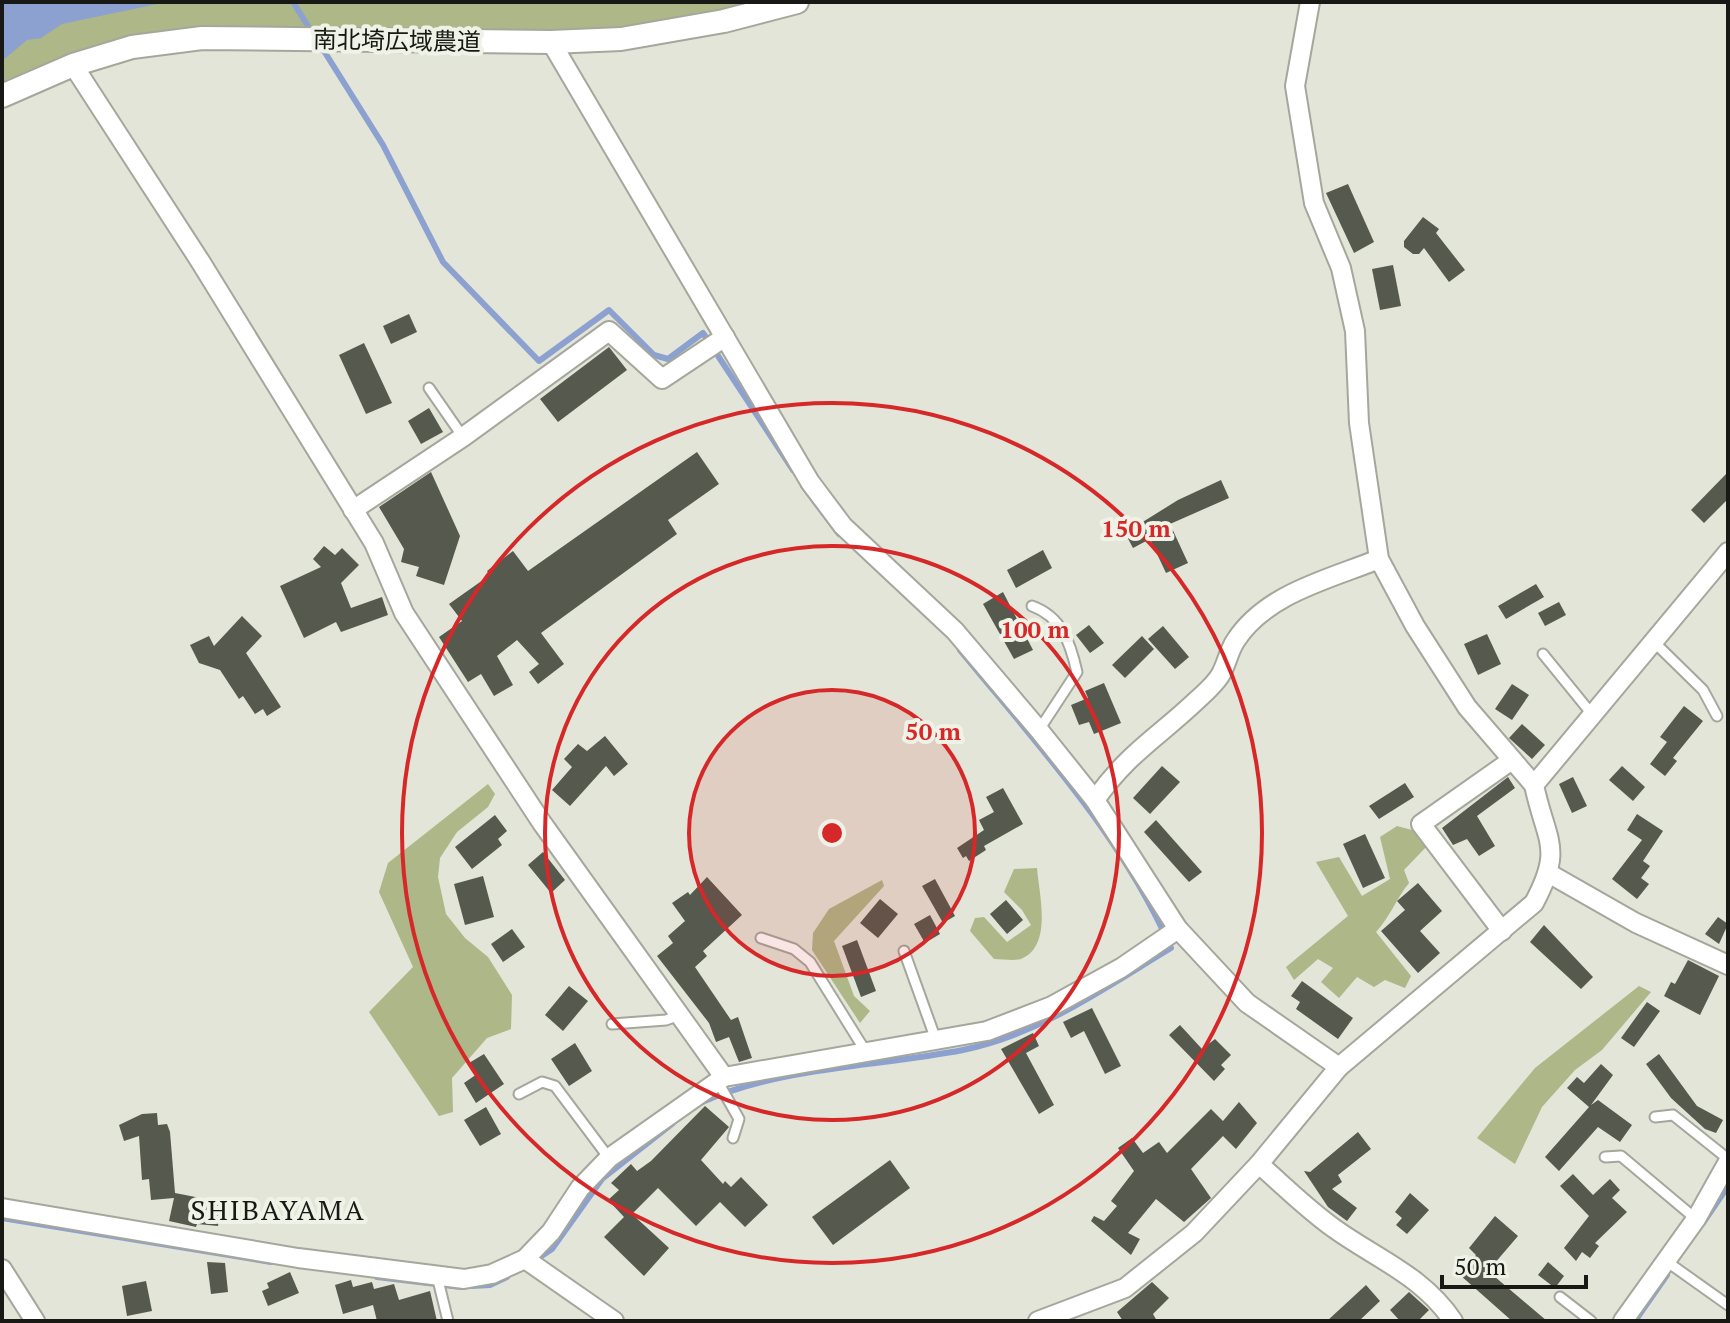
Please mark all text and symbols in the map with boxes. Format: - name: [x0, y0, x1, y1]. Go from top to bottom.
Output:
- street label: 南北埼広域農道: [313, 23, 481, 57]
- text: 150 m: [1101, 512, 1171, 544]
- text: 100 m: [1000, 613, 1070, 645]
- text: 50 m: [905, 715, 961, 747]
- centre of rings: [818, 819, 846, 847]
- district label: SHIBAYAMA: [190, 1191, 366, 1228]
- scale bar: [1442, 1239, 1586, 1289]
- text: 50 m: [1454, 1250, 1506, 1282]

